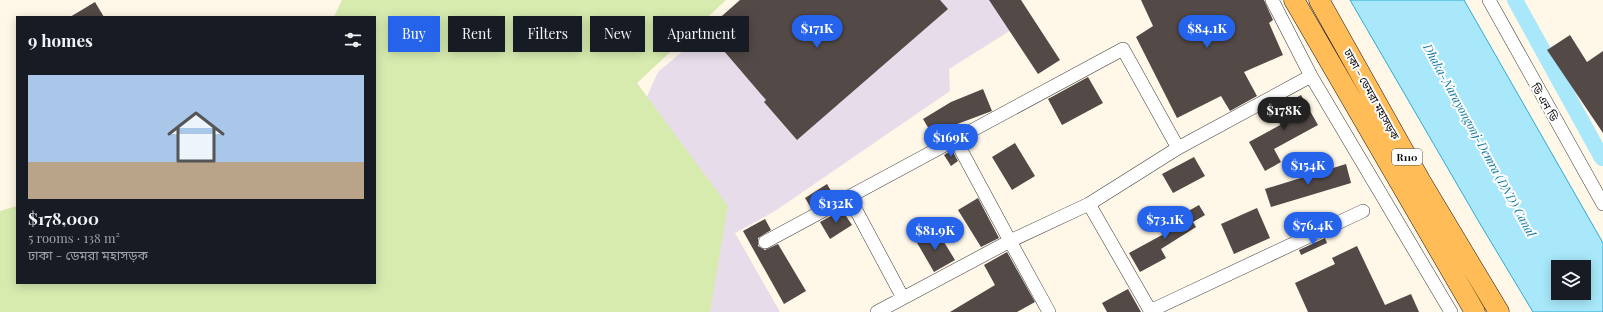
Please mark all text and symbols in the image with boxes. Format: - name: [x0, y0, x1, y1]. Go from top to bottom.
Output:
- pin: $171K: [789, 15, 845, 49]
- pin: $84.1K: [1174, 15, 1240, 49]
- chip: Buy: [388, 16, 440, 52]
- chip: Rent: [448, 16, 505, 52]
- chip: Filters: [513, 16, 582, 52]
- chip: New: [590, 16, 645, 52]
- chip: Apartment: [653, 16, 749, 52]
- text: $171K: [801, 19, 833, 36]
- text: $84.1K: [1187, 19, 1227, 36]
- text: 9 homes: [28, 29, 93, 51]
- icon: filters: [342, 29, 364, 51]
- water label: Dhaka-Narayongonj-Demra (DND) Canal: [1420, 40, 1540, 240]
- street label: ঢাকা - ডেমরা মহাসড়ক: [1340, 45, 1403, 142]
- street label: ডি এন ডি: [1528, 79, 1562, 124]
- pin: $178K: [1256, 97, 1312, 131]
- icon: home: [160, 101, 232, 173]
- text: $178K: [1267, 101, 1301, 118]
- pin: $169K: [923, 124, 979, 158]
- text: $169K: [933, 128, 969, 145]
- road number: R110: [1392, 149, 1422, 165]
- pin: $154K: [1280, 152, 1336, 186]
- text: $154K: [1291, 156, 1325, 173]
- pin: $132K: [808, 190, 864, 224]
- text: $132K: [819, 194, 853, 211]
- pin: $73.1K: [1132, 206, 1198, 240]
- text: $178,000: [28, 207, 99, 229]
- text: $73.1K: [1146, 210, 1184, 227]
- pin: $76.4K: [1280, 212, 1346, 246]
- text: $76.4K: [1293, 216, 1333, 233]
- pin: $81.9K: [902, 217, 968, 251]
- text: $81.9K: [915, 221, 955, 238]
- text: 5 rooms · 138 m²: [28, 229, 120, 246]
- text: ঢাকা - ডেমরা মহাসড়ক: [28, 246, 148, 263]
- map controls: [1551, 260, 1591, 300]
- button: layers: [1551, 260, 1591, 300]

